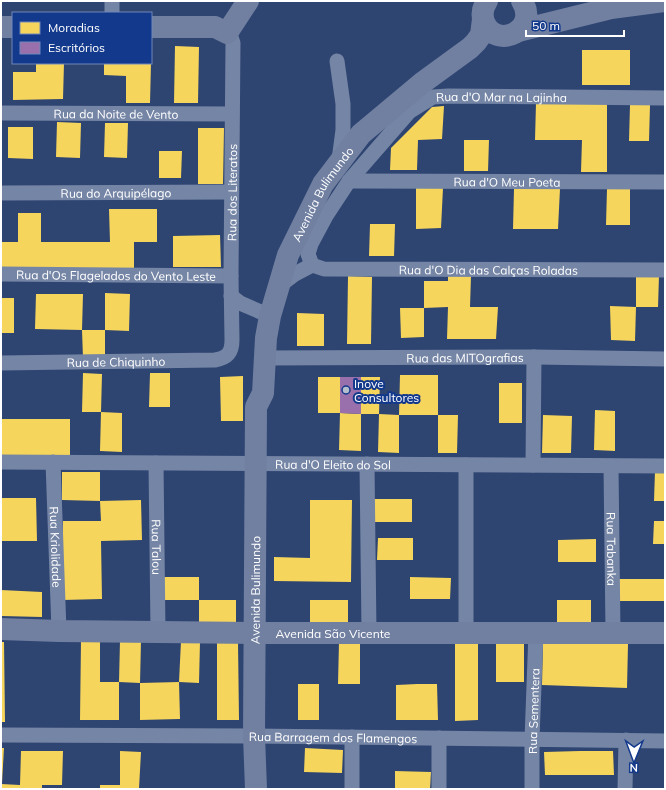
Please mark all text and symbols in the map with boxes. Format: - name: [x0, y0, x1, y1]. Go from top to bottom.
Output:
- legend: [12, 12, 152, 64]
- scale bar: [526, 12, 624, 38]
- text: 50 m: [532, 18, 560, 33]
- text: Moradias: [48, 20, 100, 35]
- text: Escritórios: [48, 40, 105, 55]
- street label: Rua d'O Mar na Lajinha: [435, 88, 567, 105]
- street label: Rua da Noite de Vento: [54, 106, 179, 121]
- street label: Avenida Bulimundo: [288, 143, 356, 244]
- street label: Rua dos Literatos: [224, 144, 240, 241]
- street label: Rua d'O Meu Poeta: [453, 174, 561, 189]
- street label: Rua do Arquipélago: [61, 185, 172, 200]
- street label: Rua d'O Dia das Calças Roladas: [399, 262, 578, 277]
- street label: Rua d'Os Flagelados do Vento Leste: [16, 267, 216, 283]
- street label: Rua das MITOgrafias: [406, 350, 524, 365]
- street label: Rua de Chiquinho: [67, 353, 166, 370]
- place label: Inove Consultores: [354, 376, 419, 405]
- marker: Inove Consultores: [341, 385, 351, 395]
- street label: Rua d'O Eleito do Sol: [275, 456, 391, 472]
- street label: Rua Kriolidade: [47, 506, 65, 588]
- street label: Rua Tabanka: [604, 512, 620, 586]
- street label: Rua Talou: [149, 519, 165, 575]
- street label: Avenida Bulimundo: [247, 536, 263, 644]
- street label: Avenida São Vicente: [276, 626, 390, 641]
- street label: Rua Sementera: [525, 668, 542, 754]
- street label: Rua Barragem dos Flamengos: [249, 728, 417, 745]
- north arrow: [614, 738, 654, 778]
- text: N: [630, 761, 638, 775]

